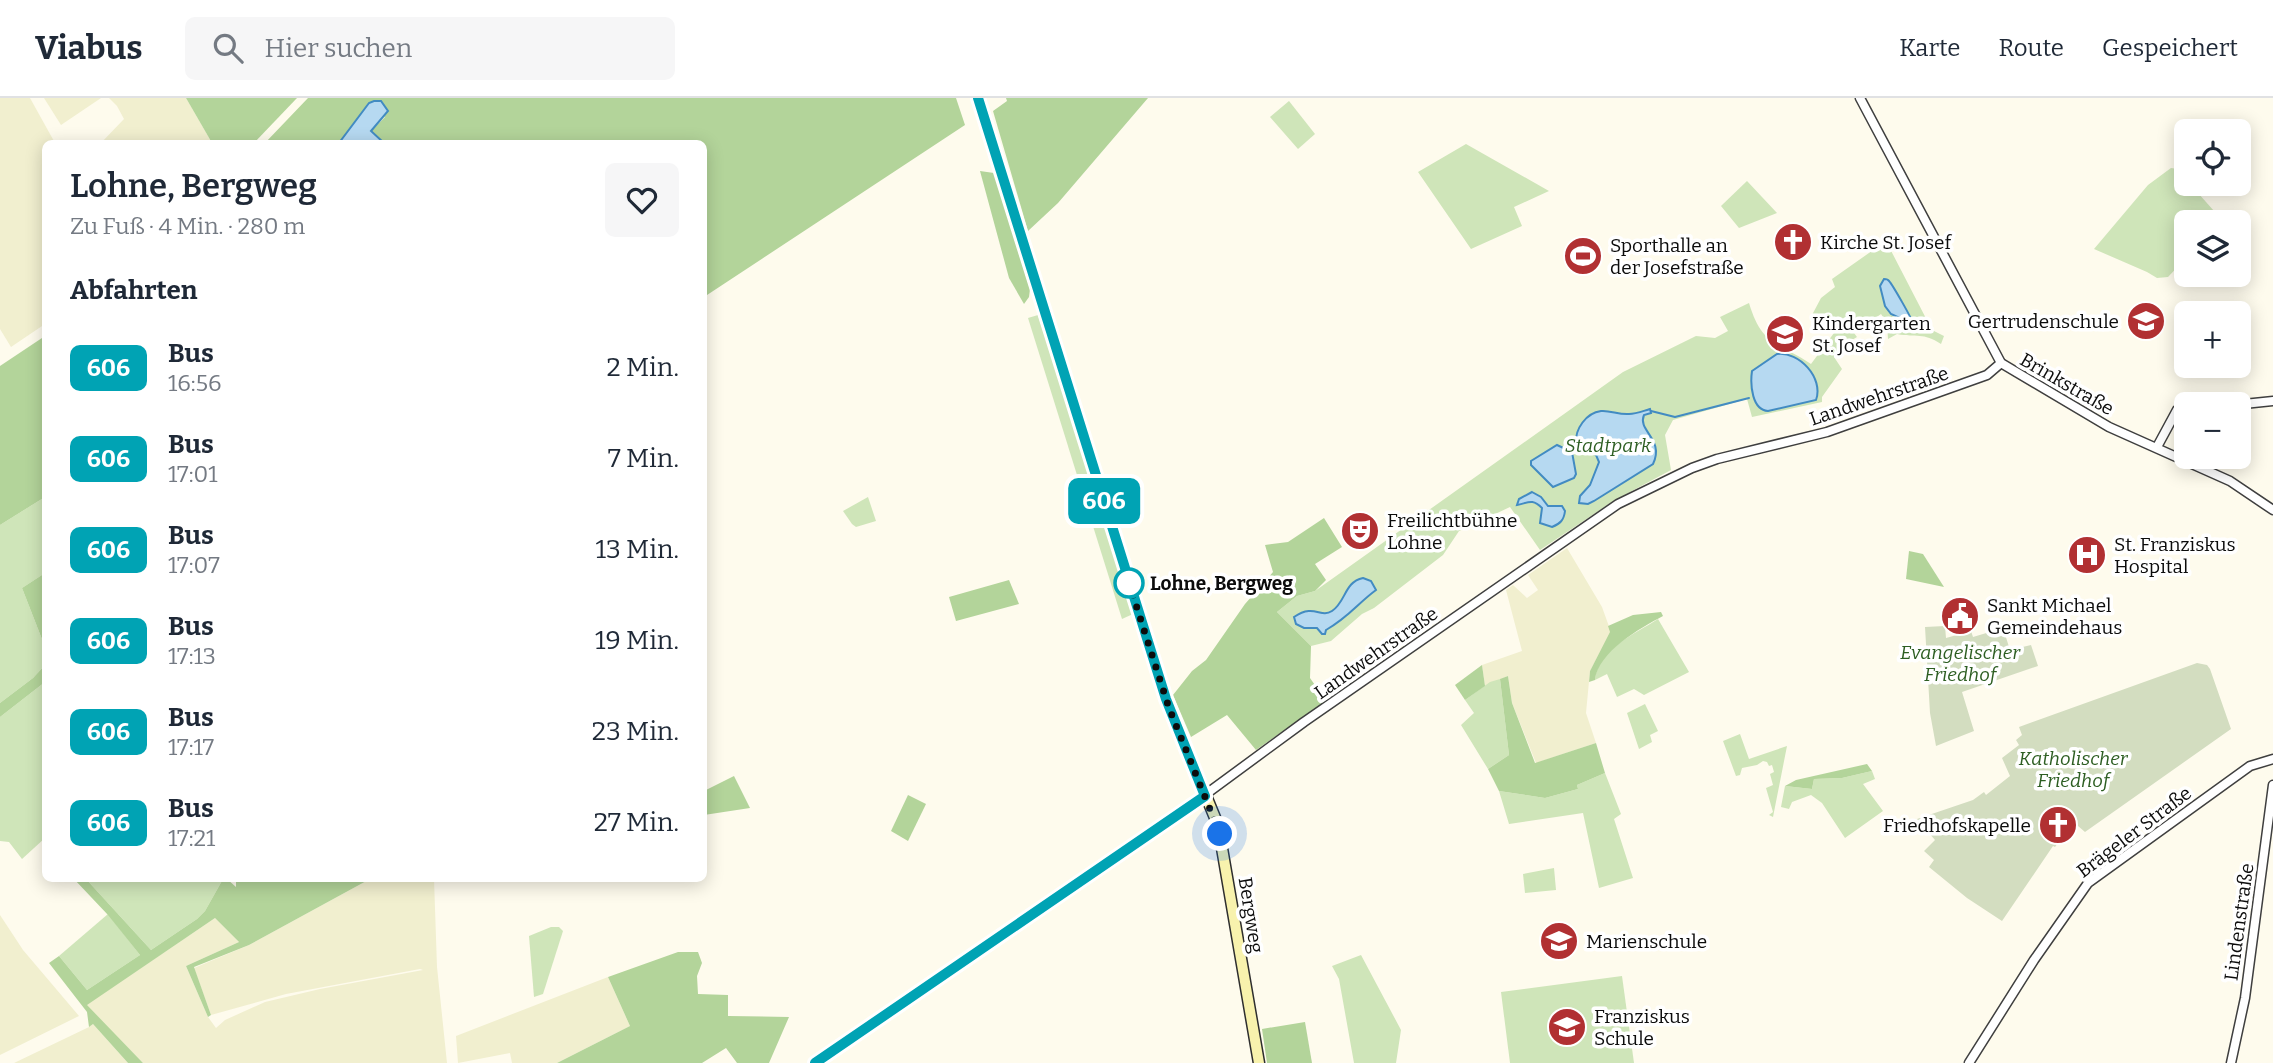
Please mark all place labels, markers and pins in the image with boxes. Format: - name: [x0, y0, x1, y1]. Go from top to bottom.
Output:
- church icon: Kirche St. Josef: [1772, 221, 1814, 263]
- place label: Kirche St. Josef: [1820, 231, 1952, 254]
- place label: Sporthalle an der Josefstraße: [1610, 234, 1744, 279]
- sports icon: Sporthalle an der Josefstraße: [1562, 235, 1604, 277]
- school or university icon: Gertrudenschule: [2125, 300, 2167, 342]
- place label: Gertrudenschule: [1968, 310, 2119, 333]
- place label: Kindergarten St. Josef: [1812, 312, 1931, 357]
- school or university icon: Kindergarten St. Josef: [1764, 313, 1806, 355]
- place label: Freilichtbühne Lohne: [1387, 509, 1517, 554]
- theatre icon: Freilichtbühne Lohne: [1339, 510, 1381, 552]
- place label: St. Franziskus Hospital: [2114, 533, 2236, 578]
- hospital icon: St. Franziskus Hospital: [2066, 534, 2108, 576]
- marker: Lohne, Bergweg: [1114, 568, 1144, 598]
- place label: Lohne, Bergweg: [1150, 572, 1293, 595]
- place label: Sankt Michael Gemeindehaus: [1987, 594, 2122, 639]
- public building icon: Sankt Michael Gemeindehaus: [1939, 595, 1981, 637]
- church icon: Friedhofskapelle: [2037, 804, 2079, 846]
- place label: Friedhofskapelle: [1883, 814, 2031, 837]
- school or university icon: Marienschule: [1538, 920, 1580, 962]
- place label: Marienschule: [1586, 930, 1707, 953]
- place label: Franziskus Schule: [1594, 1005, 1690, 1050]
- school or university icon: Franziskus Schule: [1546, 1006, 1588, 1048]

